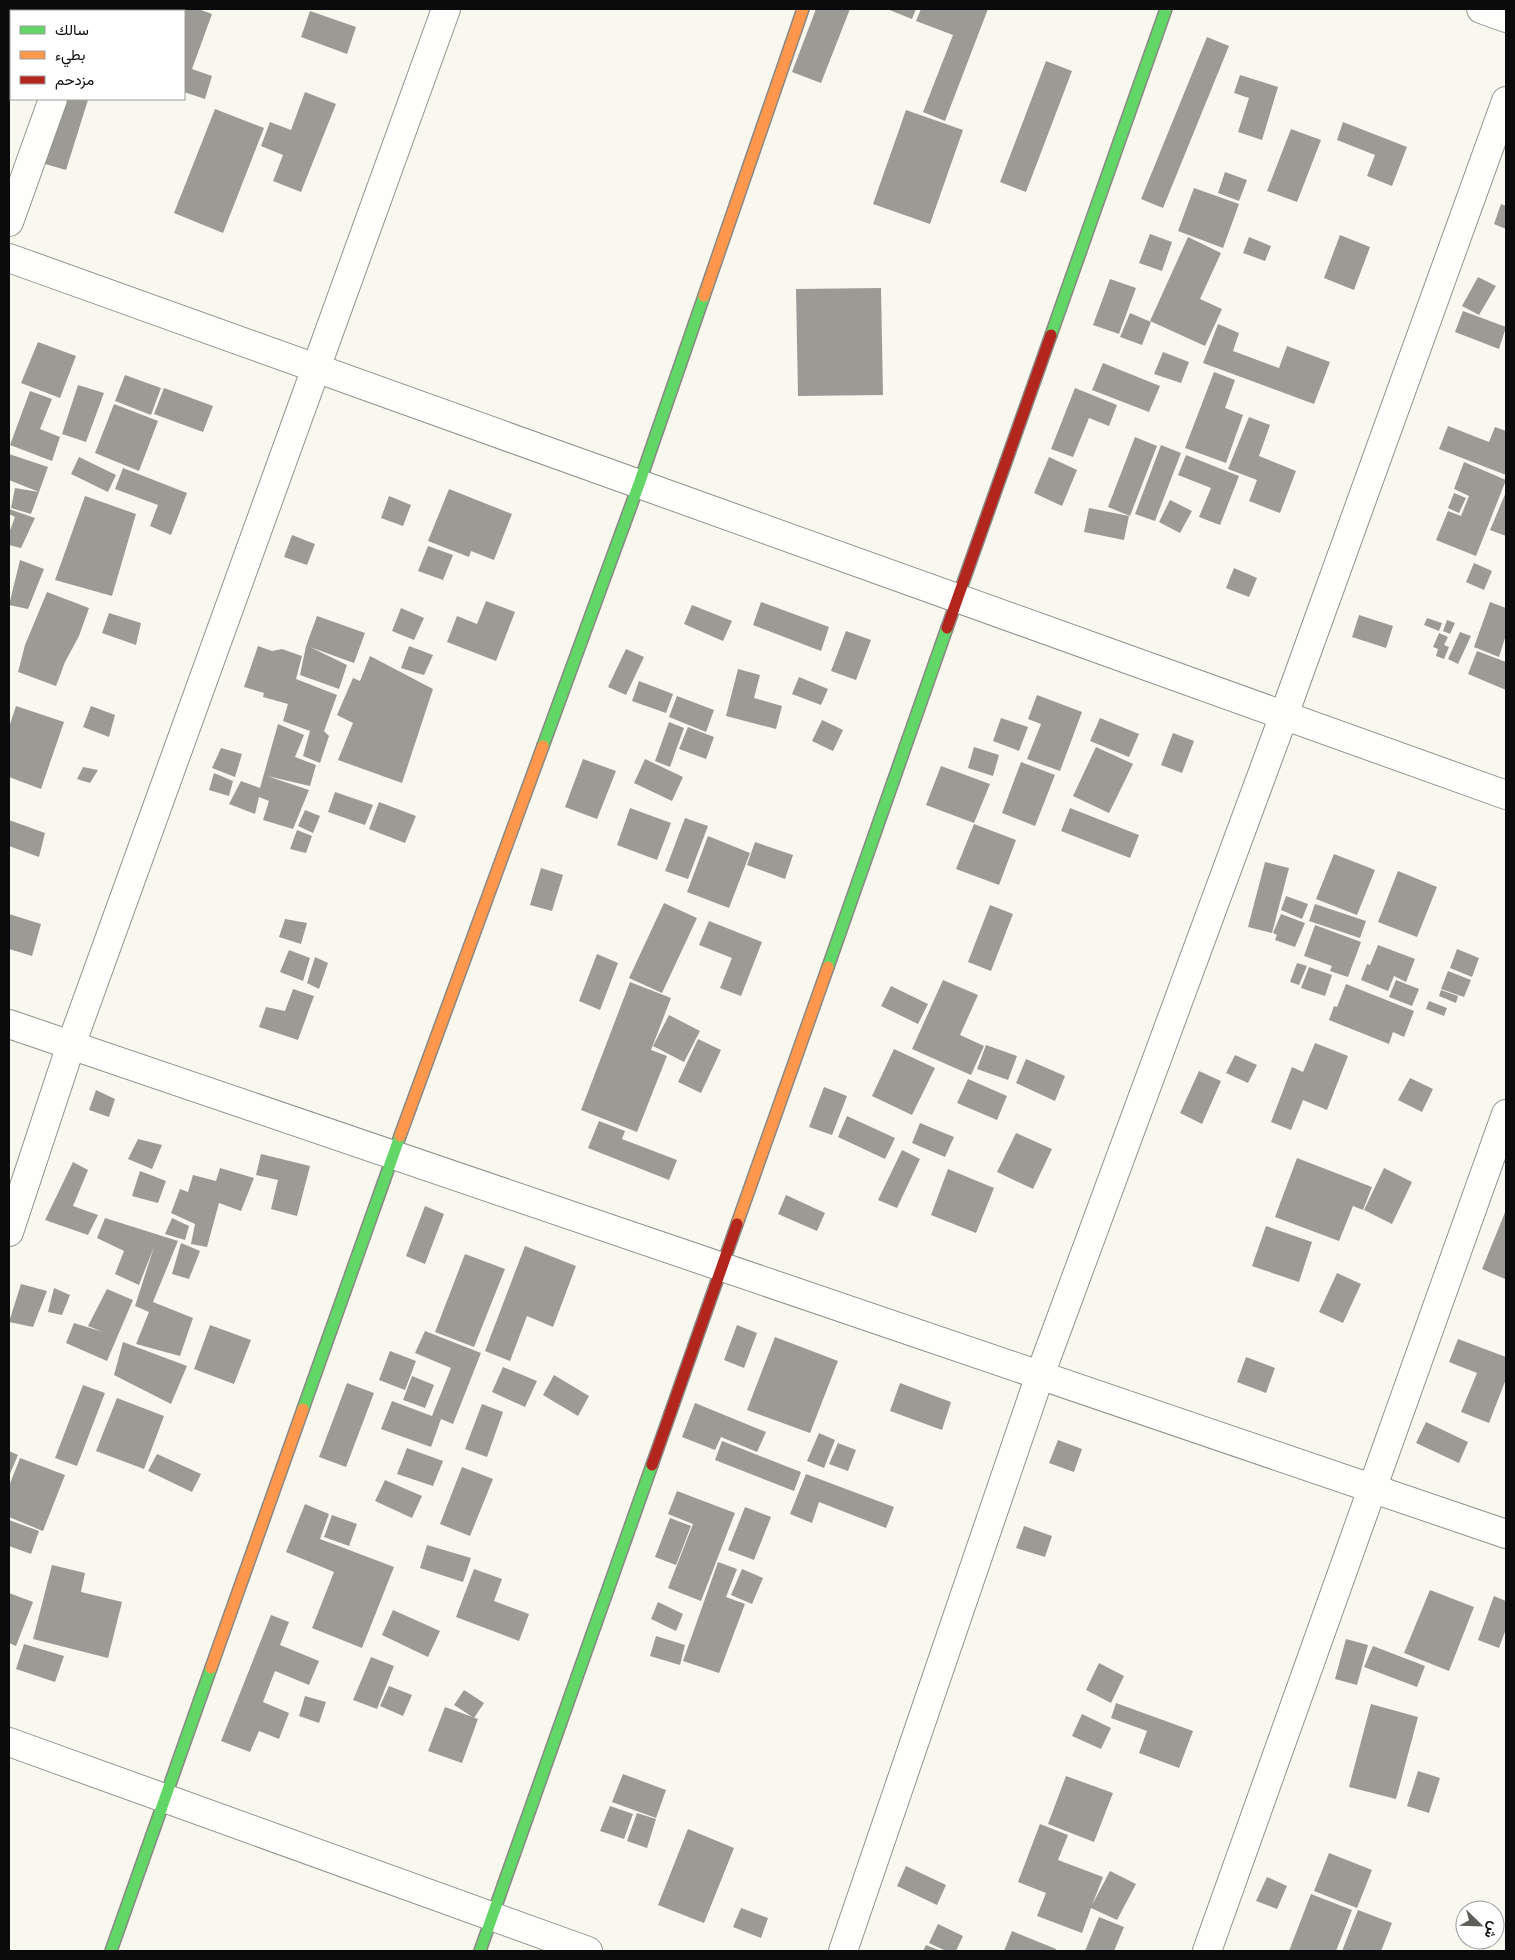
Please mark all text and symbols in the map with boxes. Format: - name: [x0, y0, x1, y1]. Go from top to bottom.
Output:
- legend: [10, 10, 185, 100]
- text: سالك: [55, 22, 89, 38]
- text: بطيء: [55, 47, 85, 68]
- text: مزدحم: [55, 72, 94, 90]
- north arrow: [1455, 1900, 1505, 1950]
- text: ش: [1480, 1919, 1503, 1941]

